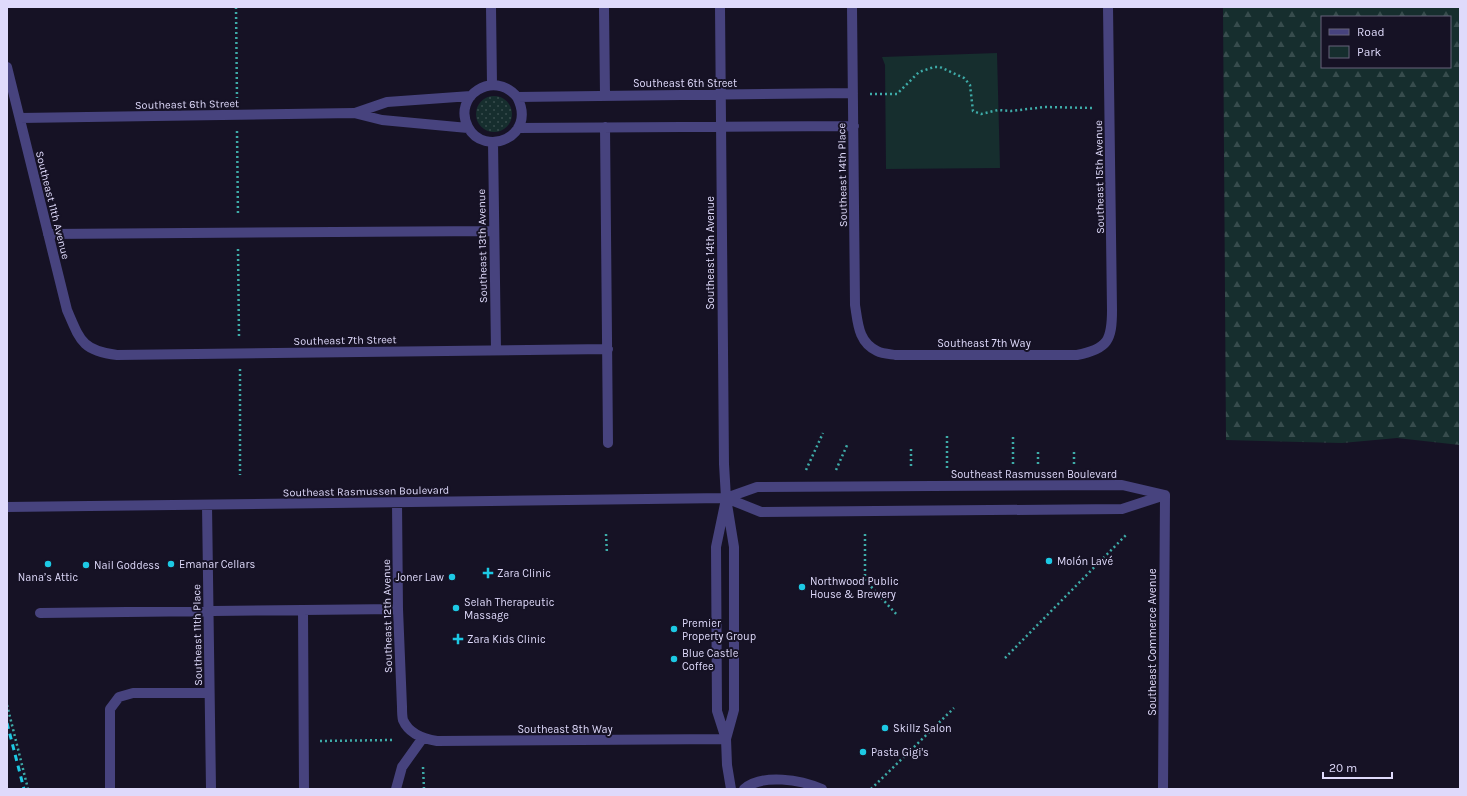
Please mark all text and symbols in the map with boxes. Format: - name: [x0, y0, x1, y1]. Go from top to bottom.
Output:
- legend: [1321, 16, 1451, 68]
- text: Road: [1357, 25, 1385, 39]
- text: Park: [1357, 45, 1382, 59]
- street label: Southeast 6th Street: [633, 77, 737, 90]
- street label: Southeast 6th Street: [135, 97, 239, 112]
- street label: Southeast 15th Avenue: [1092, 120, 1107, 234]
- street label: Southeast 14th Place: [835, 123, 850, 227]
- street label: Southeast 11th Avenue: [33, 150, 72, 261]
- street label: Southeast 13th Avenue: [475, 189, 490, 303]
- street label: Southeast 14th Avenue: [704, 196, 717, 310]
- street label: Southeast 7th Street: [293, 333, 397, 348]
- street label: Southeast 7th Way: [937, 337, 1031, 350]
- street label: Southeast Rasmussen Boulevard: [951, 468, 1117, 481]
- street label: Southeast Rasmussen Boulevard: [283, 484, 449, 499]
- place label: Molón Lavé: [1057, 555, 1113, 568]
- marker: Molón Lavé: [1044, 556, 1054, 566]
- place label: Emanar Cellars: [179, 558, 255, 571]
- marker: Nana’s Attic: [43, 559, 53, 569]
- place label: Nail Goddess: [94, 559, 160, 572]
- marker: Emanar Cellars: [166, 559, 176, 569]
- street label: Southeast 12th Avenue: [380, 559, 395, 673]
- marker: Nail Goddess: [81, 560, 91, 570]
- marker: Zara Clinic: [482, 567, 494, 579]
- place label: Zara Clinic: [497, 567, 551, 580]
- street label: Southeast Commerce Avenue: [1146, 568, 1159, 716]
- place label: Nana’s Attic: [18, 571, 79, 584]
- place label: Joner Law: [396, 571, 444, 584]
- marker: Joner Law: [447, 572, 457, 582]
- place label: Northwood Public House & Brewery: [810, 575, 899, 601]
- marker: Northwood Public House & Brewery: [797, 582, 807, 592]
- street label: Southeast 11th Place: [190, 584, 205, 686]
- place label: Selah Therapeutic Massage: [464, 596, 555, 622]
- marker: Selah Therapeutic Massage: [451, 603, 461, 613]
- place label: Premier Property Group: [682, 617, 756, 643]
- marker: Premier Property Group: [669, 624, 679, 634]
- marker: Zara Kids Clinic: [452, 633, 464, 645]
- place label: Zara Kids Clinic: [467, 633, 546, 646]
- place label: Blue Castle Coffee: [682, 647, 739, 673]
- marker: Blue Castle Coffee: [669, 654, 679, 664]
- place label: Skillz Salon: [893, 722, 952, 735]
- street label: Southeast 8th Way: [517, 723, 613, 736]
- marker: Skillz Salon: [880, 723, 890, 733]
- place label: Pasta Gigi's: [871, 746, 929, 759]
- marker: Pasta Gigi's: [858, 747, 868, 757]
- scale bar: [1323, 754, 1392, 780]
- text: 20 m: [1329, 761, 1357, 775]

